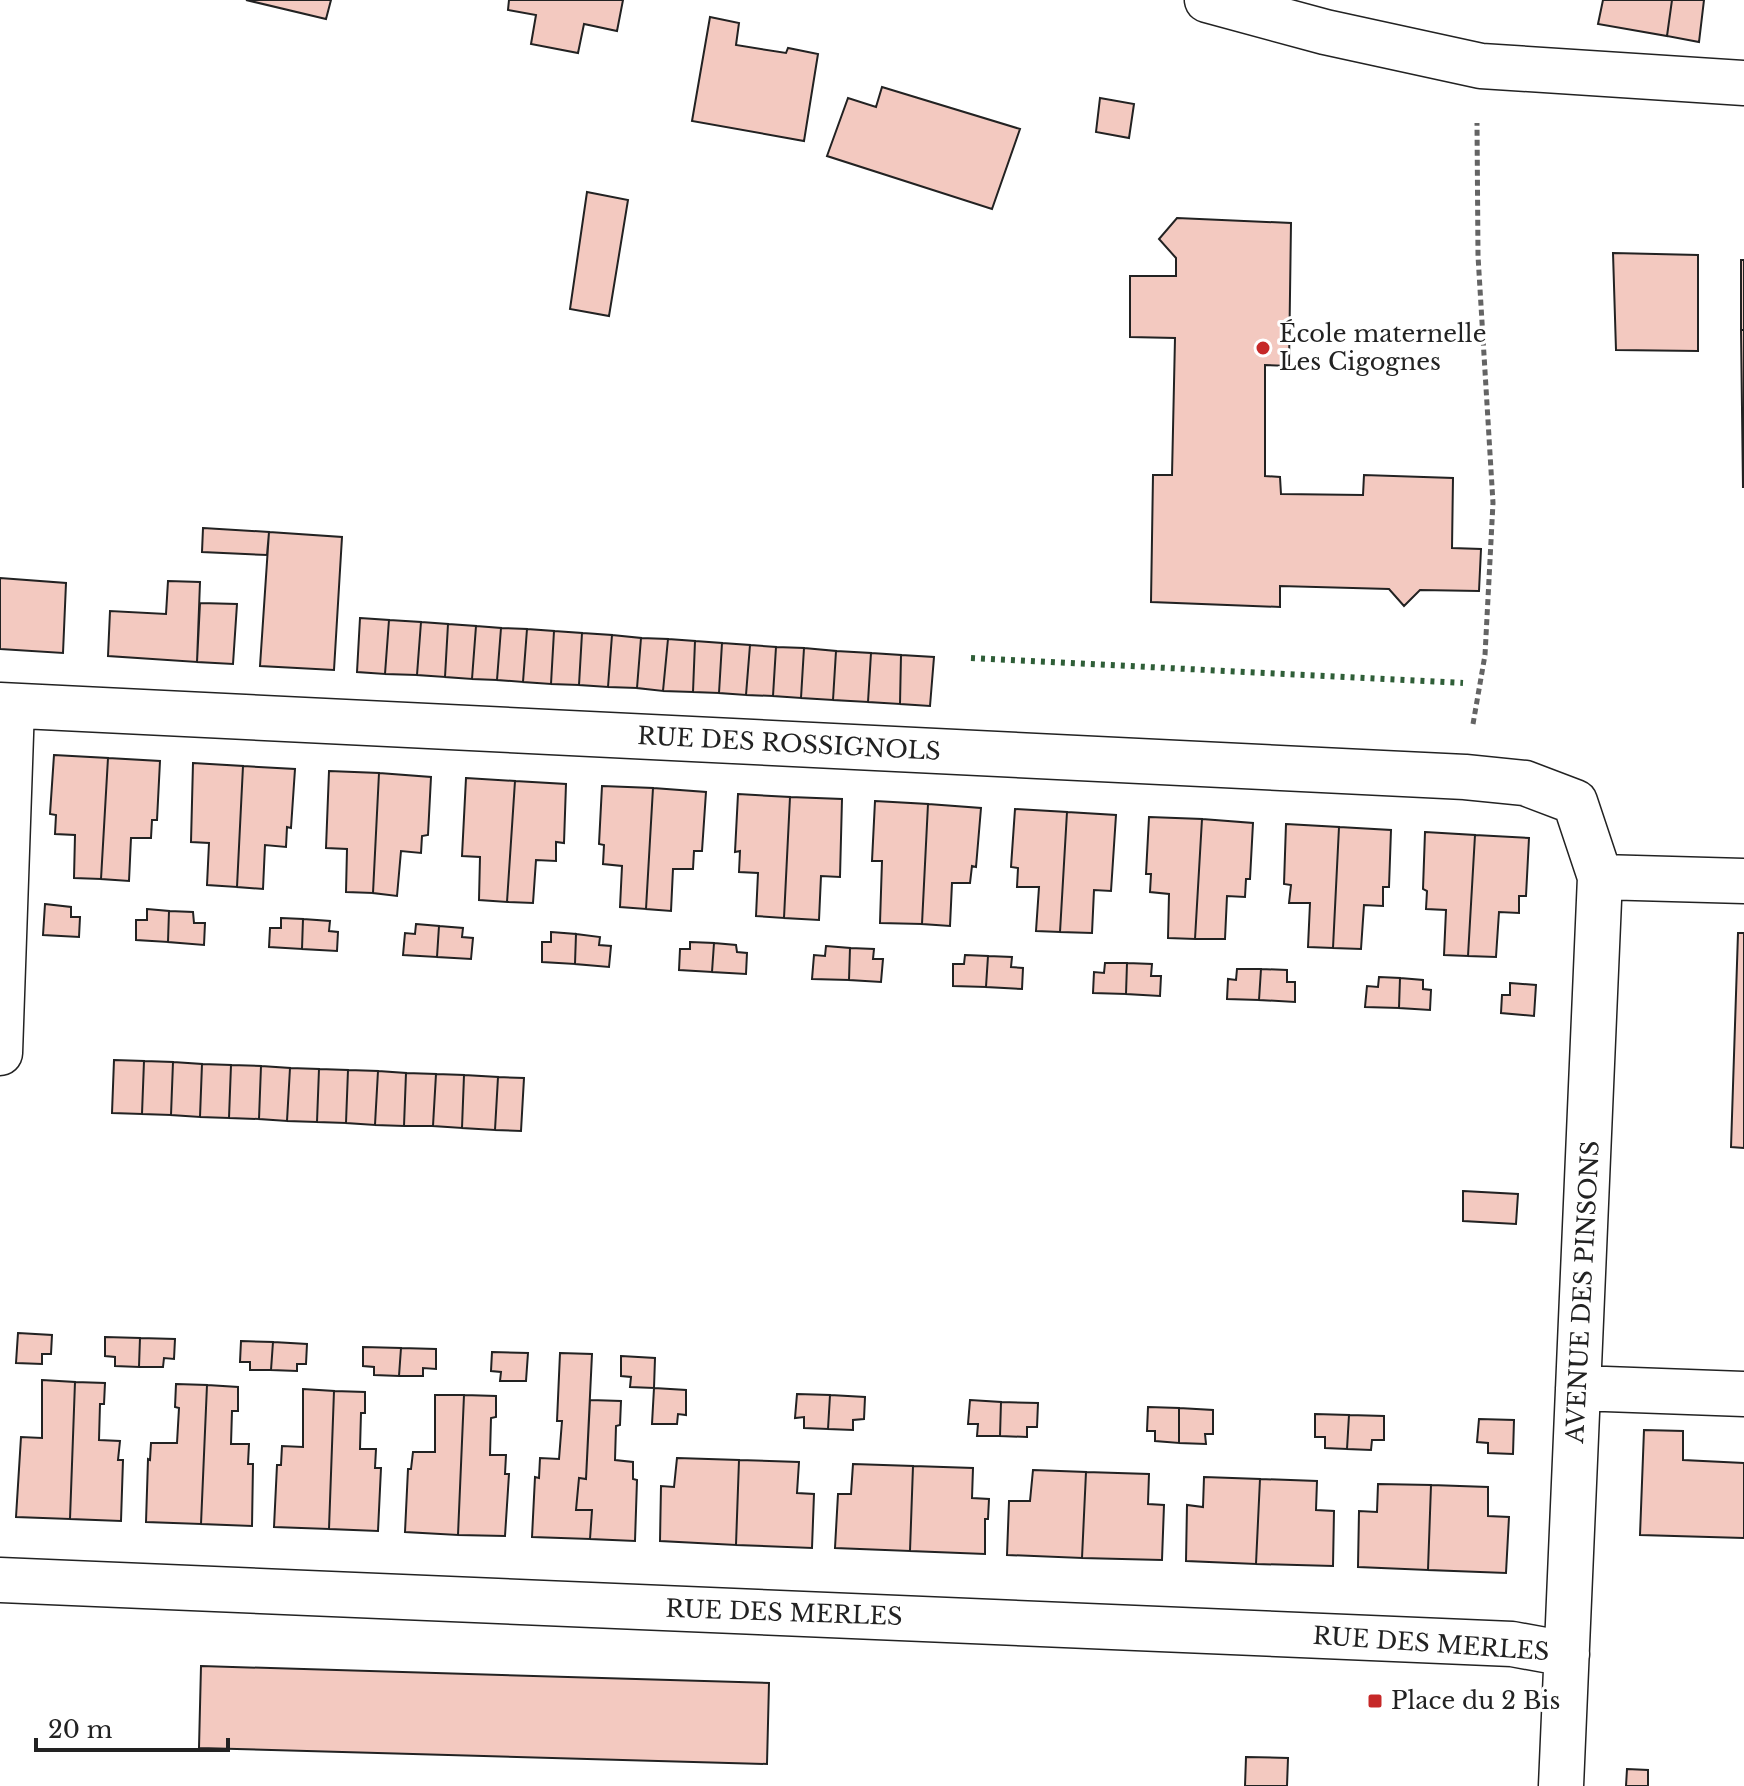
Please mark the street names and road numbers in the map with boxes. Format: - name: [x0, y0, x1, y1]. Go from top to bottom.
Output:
- street label: RUE DES ROSSIGNOLS: [637, 721, 941, 766]
- street label: AVENUE DES PINSONS: [1560, 1140, 1605, 1445]
- street label: RUE DES MERLES: [665, 1594, 903, 1631]
- street label: RUE DES MERLES: [1312, 1621, 1550, 1666]

